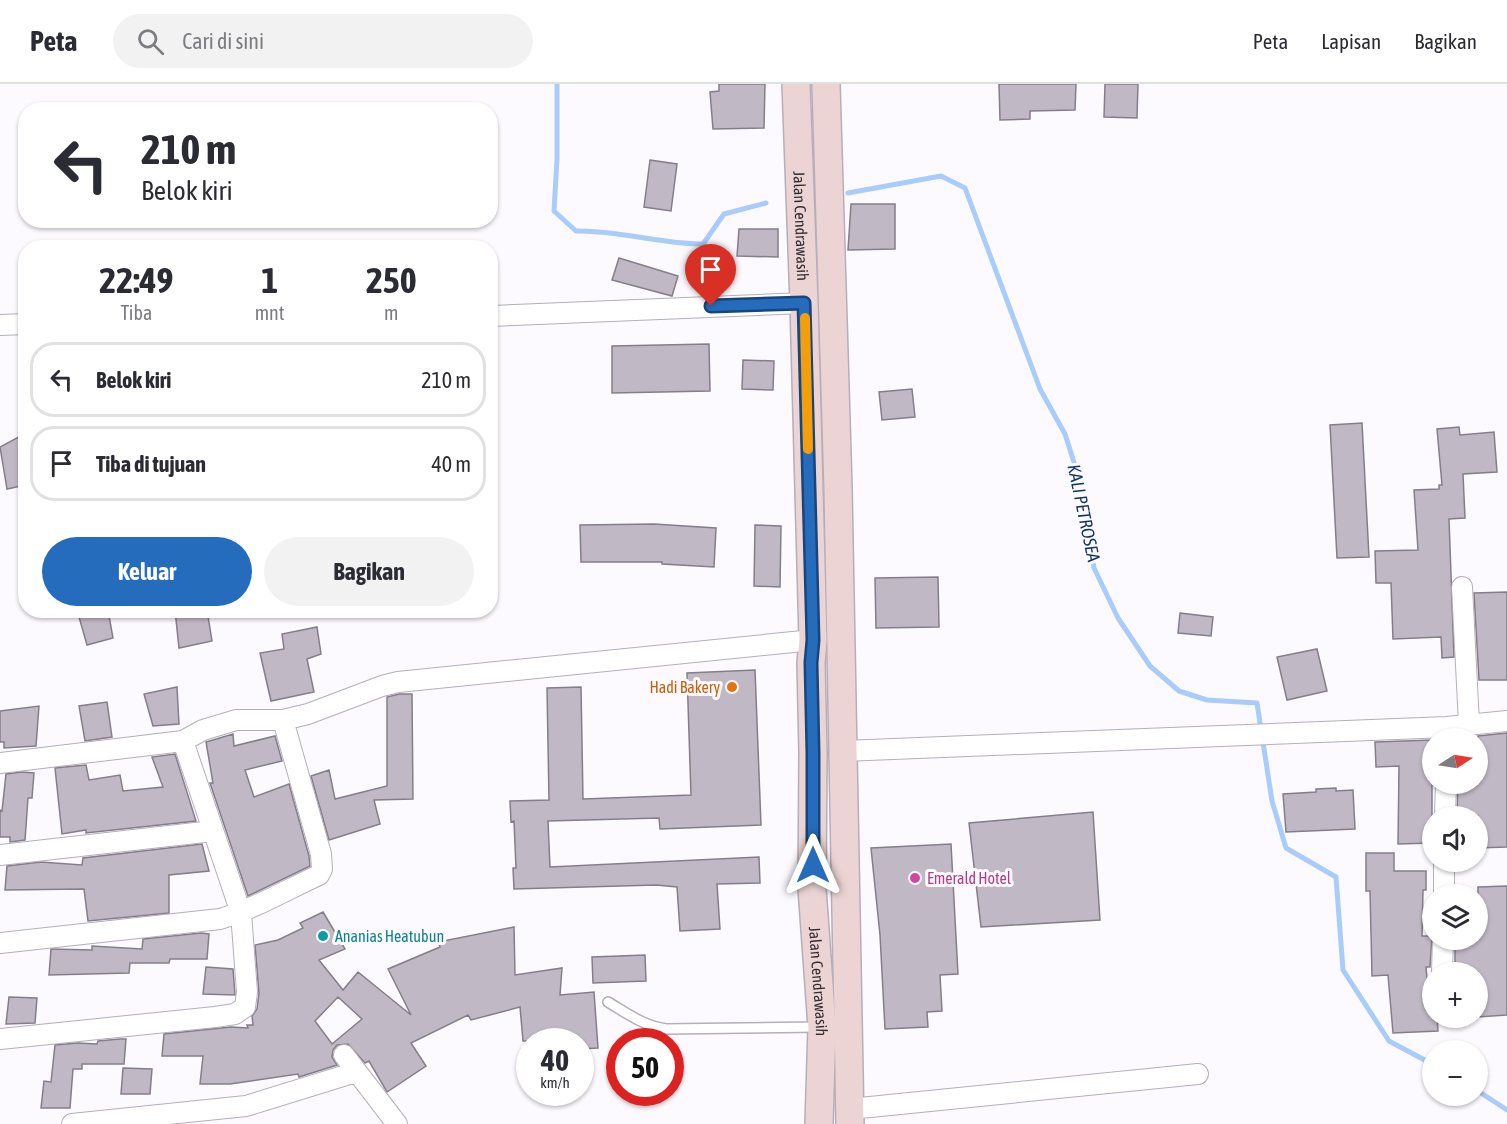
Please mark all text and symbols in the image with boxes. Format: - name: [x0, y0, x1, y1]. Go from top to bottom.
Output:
- search box: [113, 14, 533, 68]
- text: Peta: [30, 25, 77, 57]
- icon: search: [134, 25, 167, 58]
- text: Cari di sini: [182, 28, 264, 54]
- text: Peta: [1253, 29, 1288, 53]
- text: Lapisan: [1321, 29, 1381, 53]
- text: Bagikan: [1414, 29, 1477, 53]
- text: 210 m: [141, 125, 236, 173]
- icon: left: [42, 126, 120, 204]
- street label: Jalan Cendrawasih: [790, 171, 812, 281]
- text: Belok kiri: [141, 175, 233, 206]
- pin: [685, 244, 736, 306]
- icon: arrive: [694, 253, 727, 286]
- text: 22:49: [99, 259, 173, 301]
- text: 1: [261, 259, 278, 301]
- text: 250: [366, 259, 417, 301]
- text: Tiba: [120, 301, 152, 324]
- text: mnt: [255, 301, 285, 324]
- text: m: [384, 301, 398, 324]
- icon: left: [45, 363, 78, 396]
- text: Belok kiri: [96, 367, 171, 393]
- text: 210 m: [421, 367, 471, 393]
- icon: arrive: [45, 447, 78, 480]
- text: Tiba di tujuan: [96, 451, 206, 477]
- text: 40 m: [431, 451, 471, 477]
- water label: KALI PETROSEA: [1063, 462, 1105, 564]
- button: Keluar: [42, 537, 252, 606]
- button: Bagikan: [264, 537, 474, 606]
- place label: Hadi Bakery: [649, 678, 720, 697]
- marker: Hadi Bakery: [725, 680, 739, 694]
- north arrow: [1422, 728, 1488, 794]
- map controls: [1422, 728, 1488, 1106]
- button: sound: [1422, 806, 1488, 872]
- position arrow: [781, 833, 845, 897]
- place label: Emerald Hotel: [927, 869, 1012, 887]
- marker: Emerald Hotel: [908, 871, 922, 885]
- button: layers: [1422, 884, 1488, 950]
- street label: Jalan Cendrawasih: [806, 926, 831, 1036]
- place label: Ananias Heatubun: [335, 927, 444, 945]
- marker: Ananias Heatubun: [316, 929, 330, 943]
- button: +: [1422, 962, 1488, 1028]
- speed limit sign: 50: [606, 1028, 684, 1106]
- button: −: [1422, 1040, 1488, 1106]
- text: 40: [541, 1043, 569, 1077]
- text: km/h: [540, 1074, 570, 1091]

